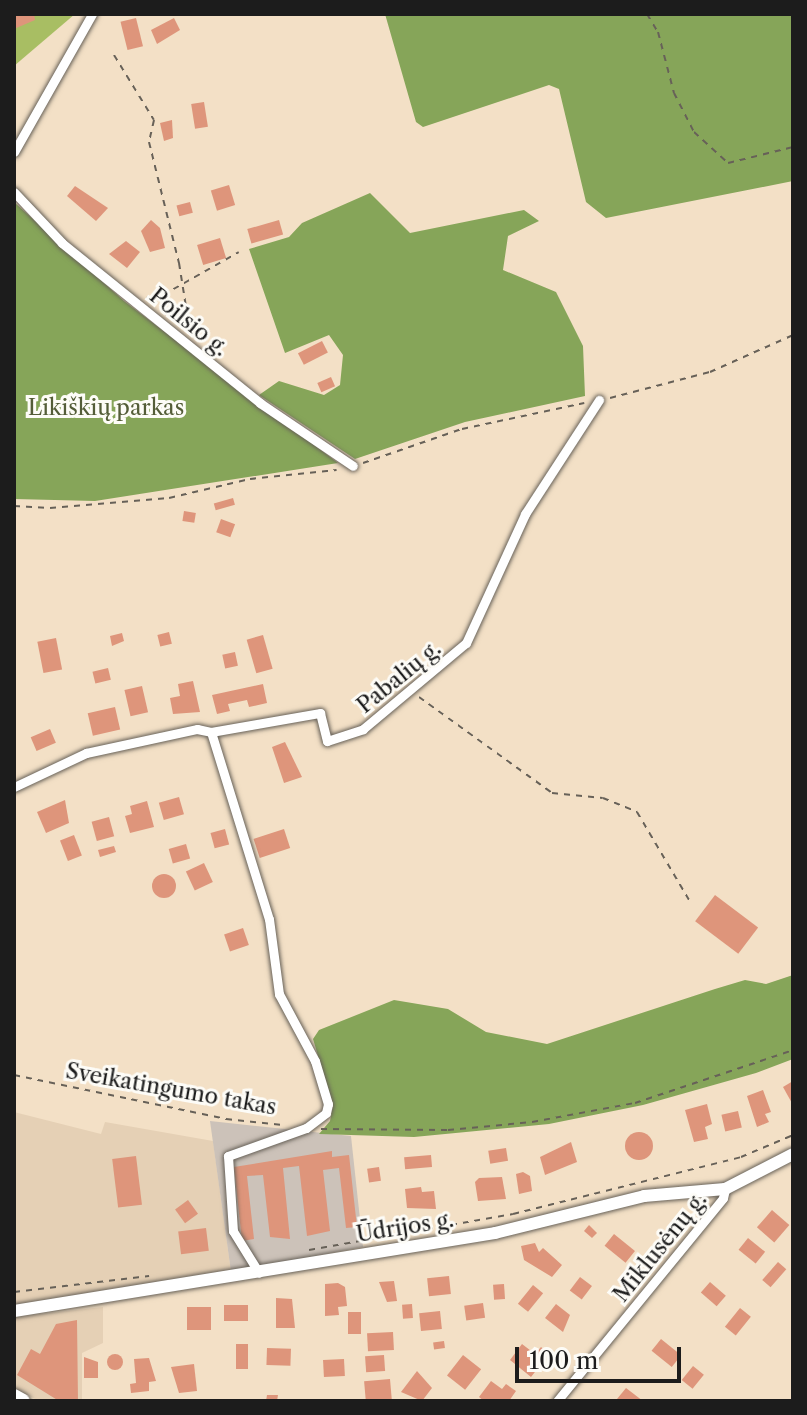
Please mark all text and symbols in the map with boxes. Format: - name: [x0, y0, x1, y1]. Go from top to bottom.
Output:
- street label: Poilsio g.: [144, 282, 234, 362]
- park label: Likiškių parkas: [28, 395, 184, 421]
- street label: Pabalių g.: [352, 635, 446, 719]
- street label: Sveikatingumo takas: [64, 1057, 278, 1121]
- street label: Miklusėnų g.: [608, 1187, 712, 1307]
- street label: Ūdrijos g.: [354, 1206, 456, 1248]
- scale bar: [519, 1331, 685, 1381]
- text: 100 m: [529, 1346, 598, 1375]

